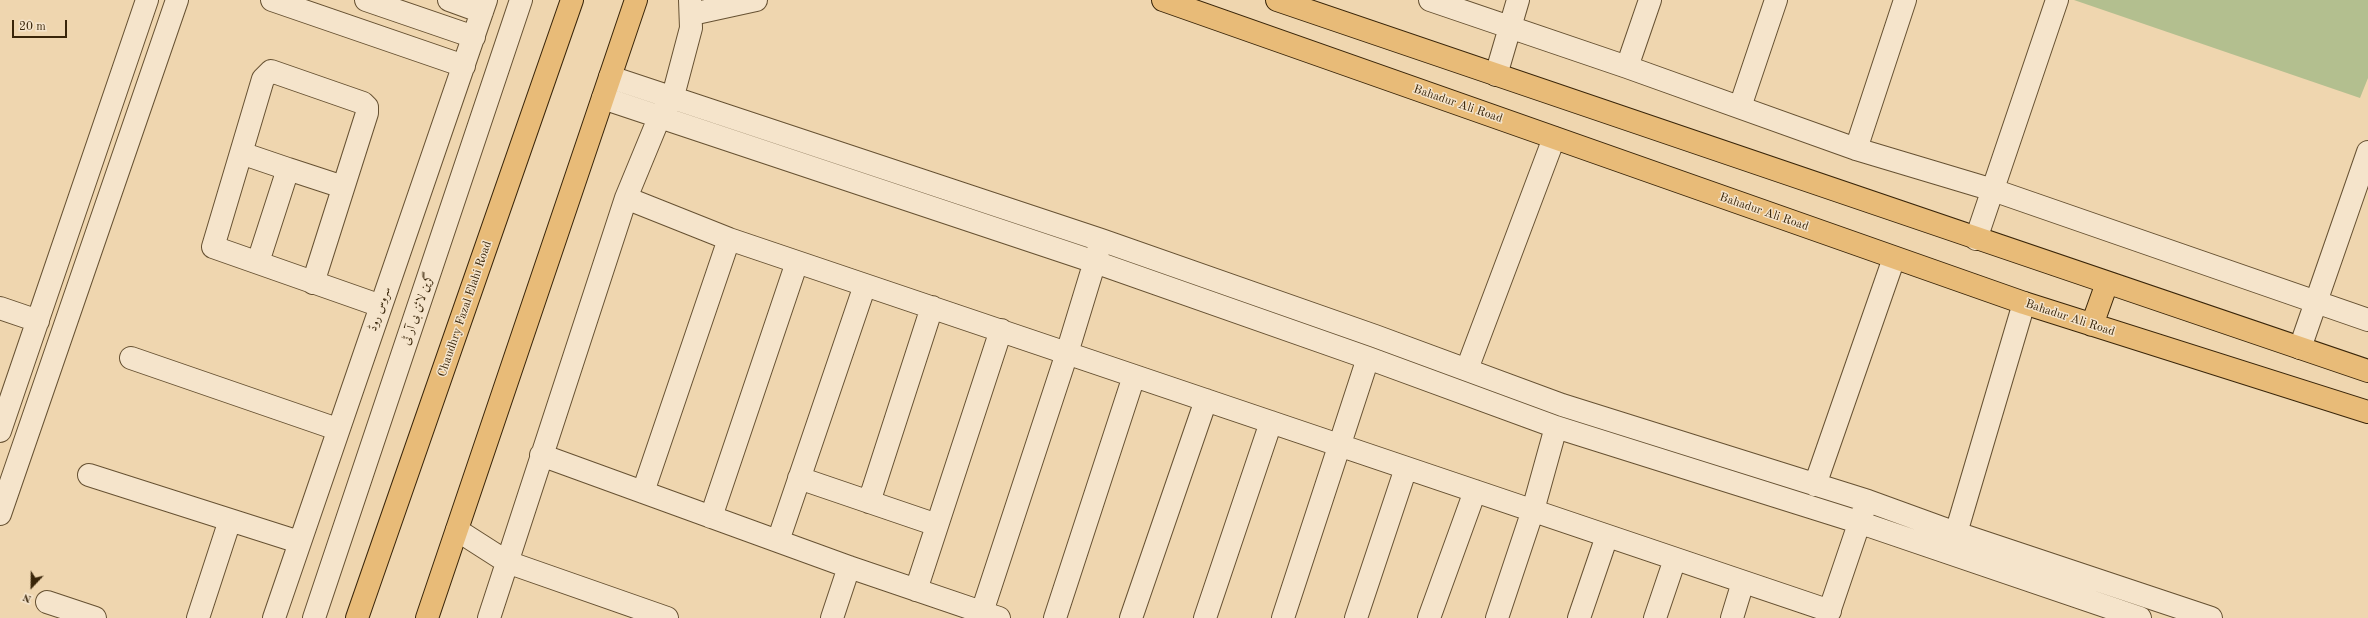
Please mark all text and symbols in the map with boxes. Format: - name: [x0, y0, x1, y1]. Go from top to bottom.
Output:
- scale bar: [14, 12, 69, 38]
- text: 20 m: [19, 21, 46, 33]
- street label: Bahadur Ali Road: [1412, 82, 1504, 126]
- street label: Bahadur Ali Road: [1718, 190, 1810, 234]
- street label: Chaudhry Fazal Elahi Road: [435, 239, 495, 379]
- street label: گرین لائن بی آر ٹی: [399, 271, 437, 347]
- street label: سروس روڈ: [366, 285, 394, 333]
- street label: Bahadur Ali Road: [2023, 297, 2117, 339]
- north arrow: [12, 566, 52, 606]
- text: N: [21, 591, 33, 604]

